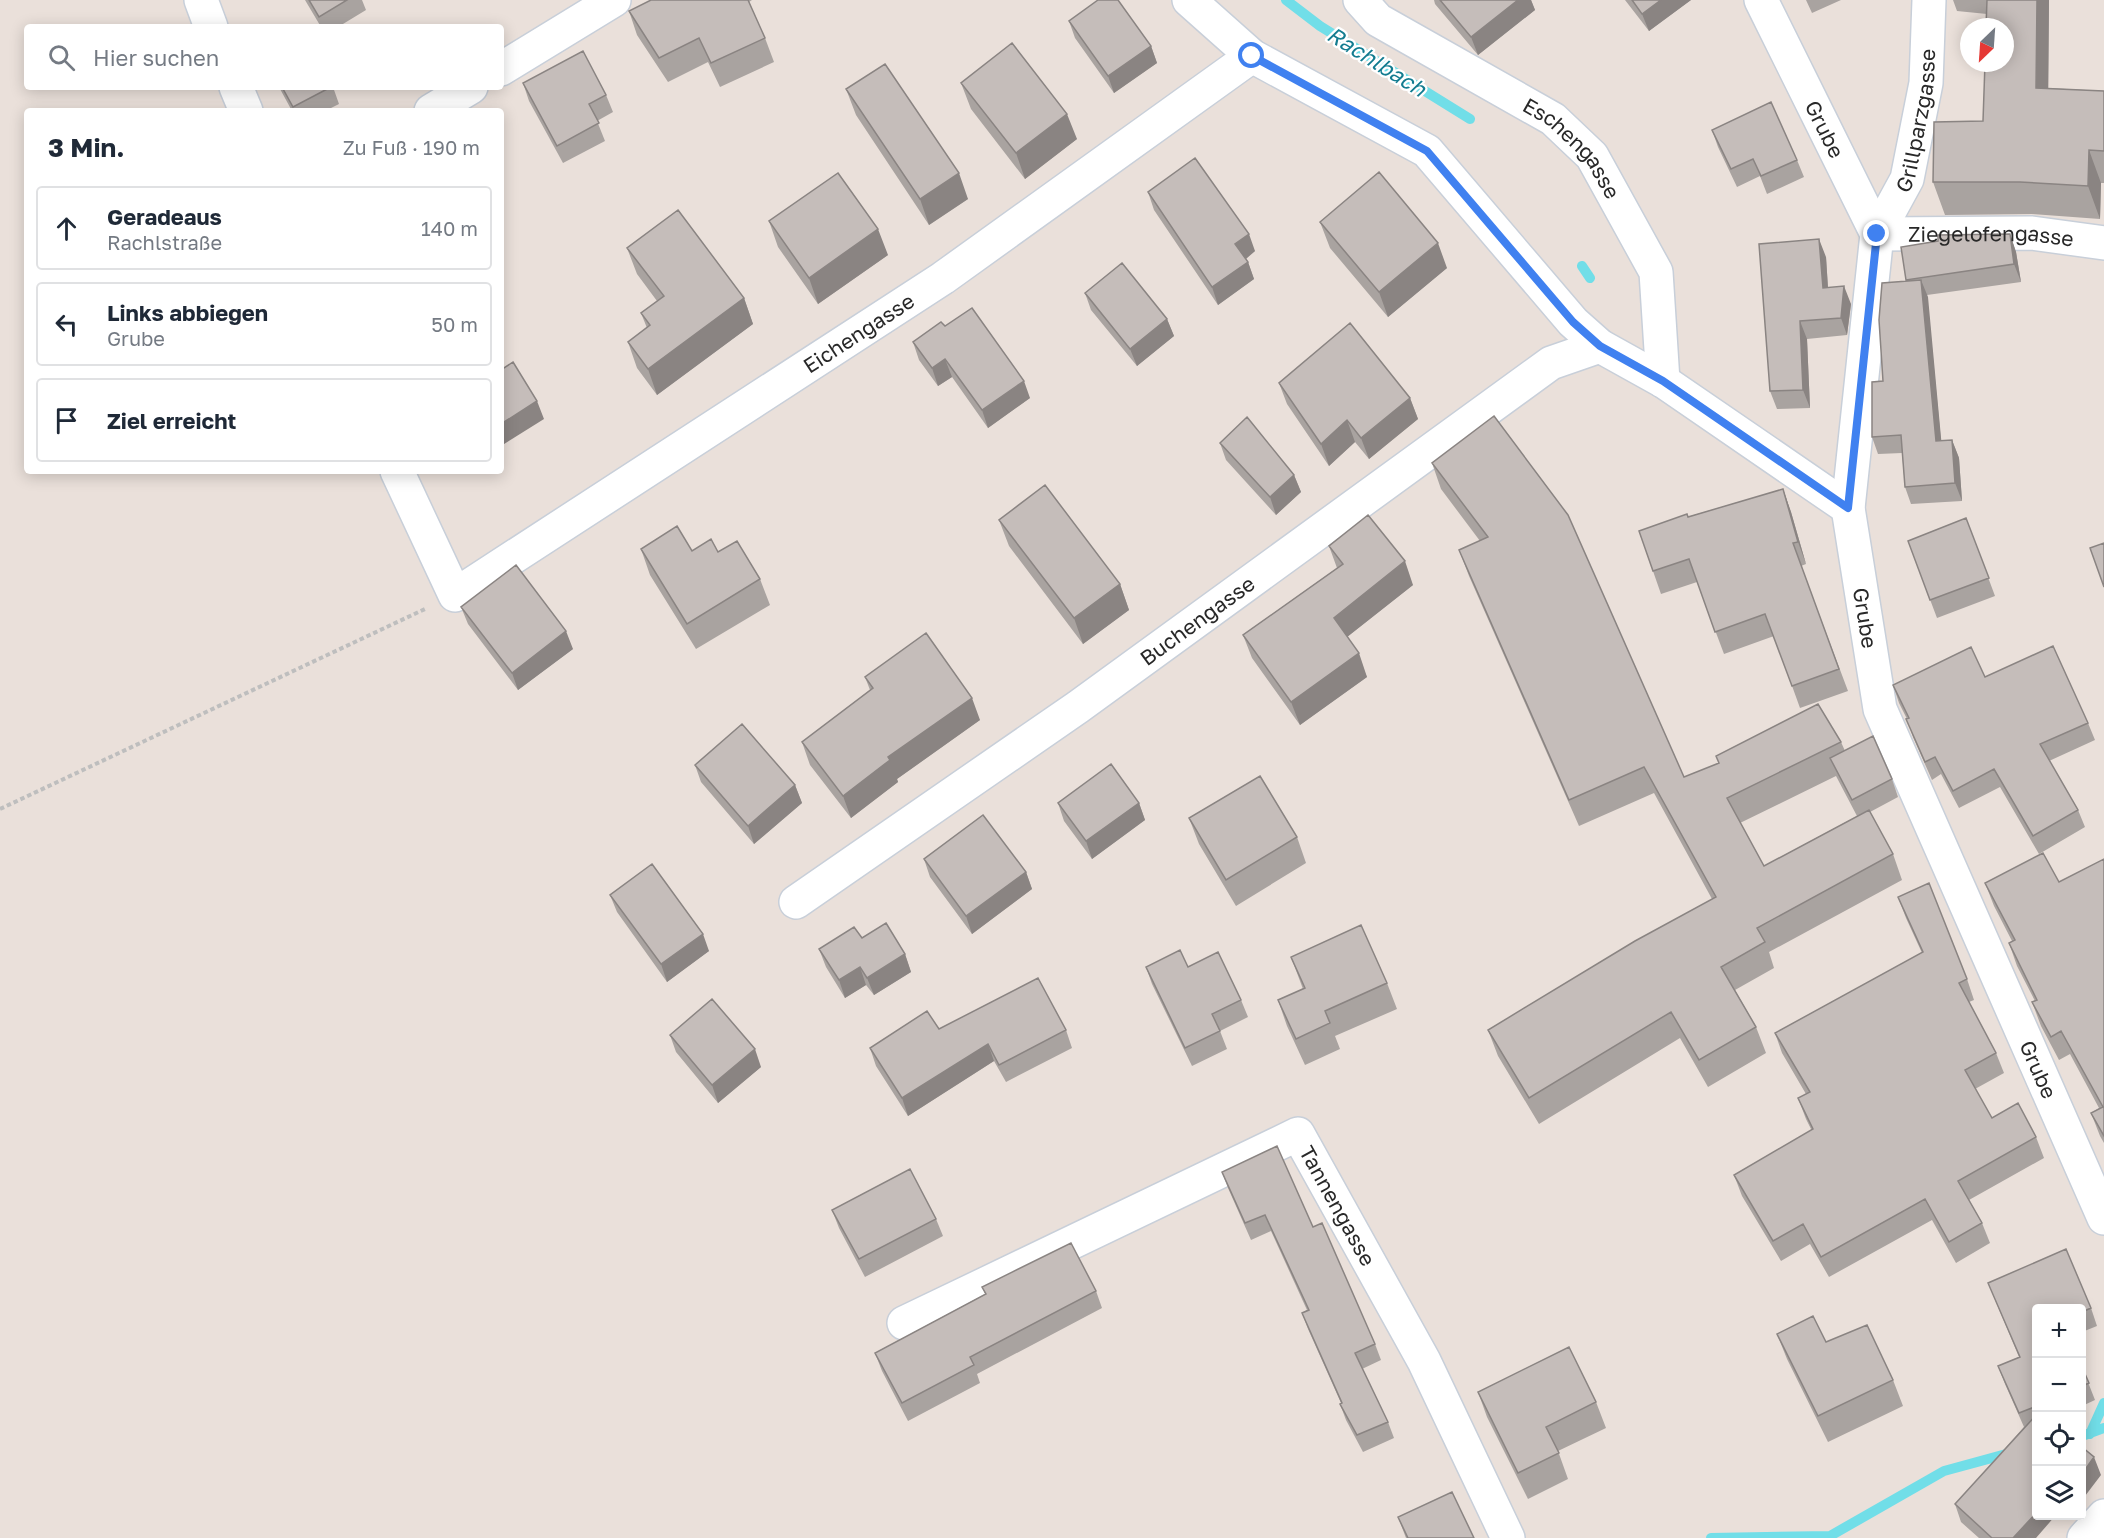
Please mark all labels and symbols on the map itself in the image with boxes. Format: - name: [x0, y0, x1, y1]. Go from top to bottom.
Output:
- north arrow: [1960, 18, 2014, 72]
- water label: Rachlbach: [1323, 20, 1433, 103]
- route start: [1238, 42, 1264, 68]
- street label: Grillparzgasse: [1889, 48, 1940, 197]
- street label: Eschengasse: [1518, 92, 1626, 203]
- street label: Grube: [1800, 96, 1850, 162]
- route end: [1863, 220, 1889, 246]
- street label: Ziegelofengasse: [1908, 220, 2076, 252]
- street label: Eichengasse: [798, 287, 919, 378]
- street label: Buchengasse: [1135, 570, 1259, 671]
- street label: Grube: [1848, 586, 1883, 650]
- street label: Grube: [2014, 1036, 2063, 1102]
- street label: Tannengasse: [1294, 1141, 1381, 1270]

